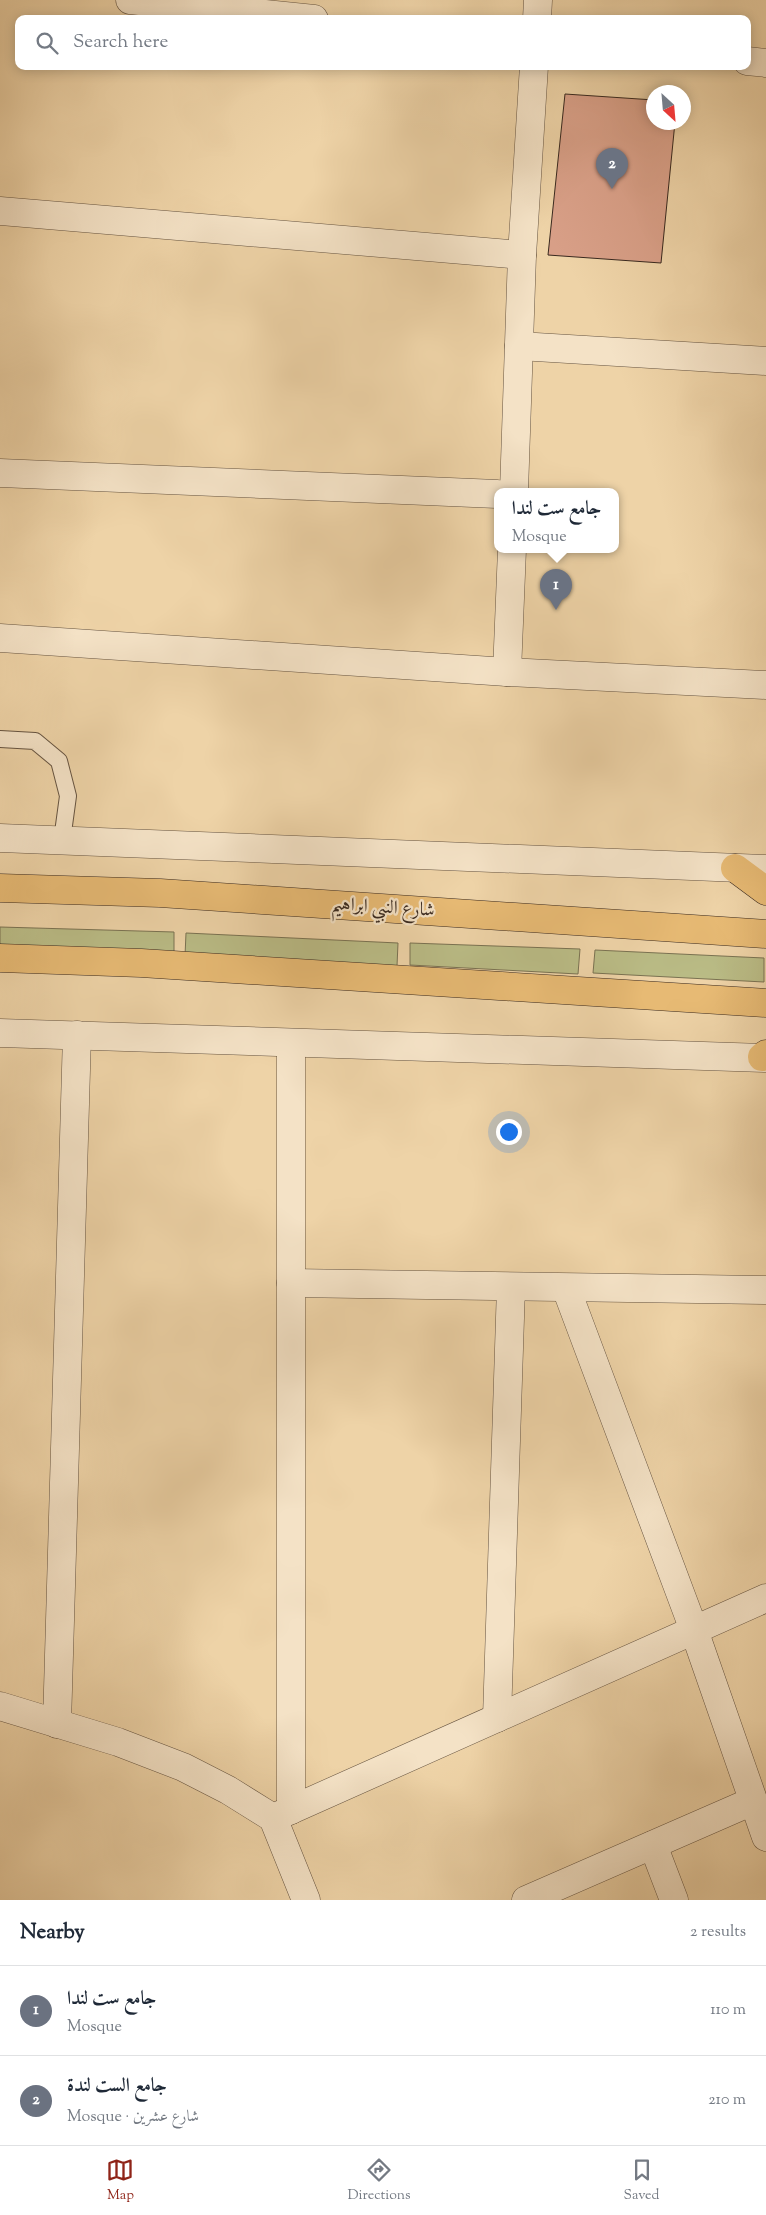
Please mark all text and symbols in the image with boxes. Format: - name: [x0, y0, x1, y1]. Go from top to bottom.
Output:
- search box: [15, 15, 751, 70]
- icon: search: [33, 29, 61, 57]
- text: Search here: [73, 29, 168, 56]
- north arrow: [646, 85, 691, 130]
- pin: 2: [596, 148, 628, 189]
- popup: [494, 488, 619, 553]
- text: جامع ست لندا: [512, 496, 601, 523]
- text: Mosque: [512, 526, 567, 549]
- pin: 1: [540, 569, 572, 610]
- street label: شارع النبي ابراهيم: [330, 891, 436, 929]
- your location: [496, 1119, 522, 1145]
- text: Nearby: [20, 1918, 85, 1948]
- text: 2 results: [690, 1921, 746, 1944]
- text: جامع ست لندا: [67, 1986, 156, 2013]
- text: 1: [33, 1999, 39, 2022]
- text: 110 m: [710, 1999, 746, 2022]
- text: Mosque: [67, 2016, 122, 2039]
- text: جامع الست لندة: [67, 2073, 167, 2100]
- text: 2: [32, 2089, 40, 2112]
- text: 210 m: [708, 2089, 746, 2112]
- text: Mosque · شارع عشرين: [67, 2106, 199, 2129]
- tab: Map: [106, 2156, 134, 2206]
- tab: Directions: [347, 2156, 411, 2206]
- tab: Saved: [624, 2156, 659, 2206]

